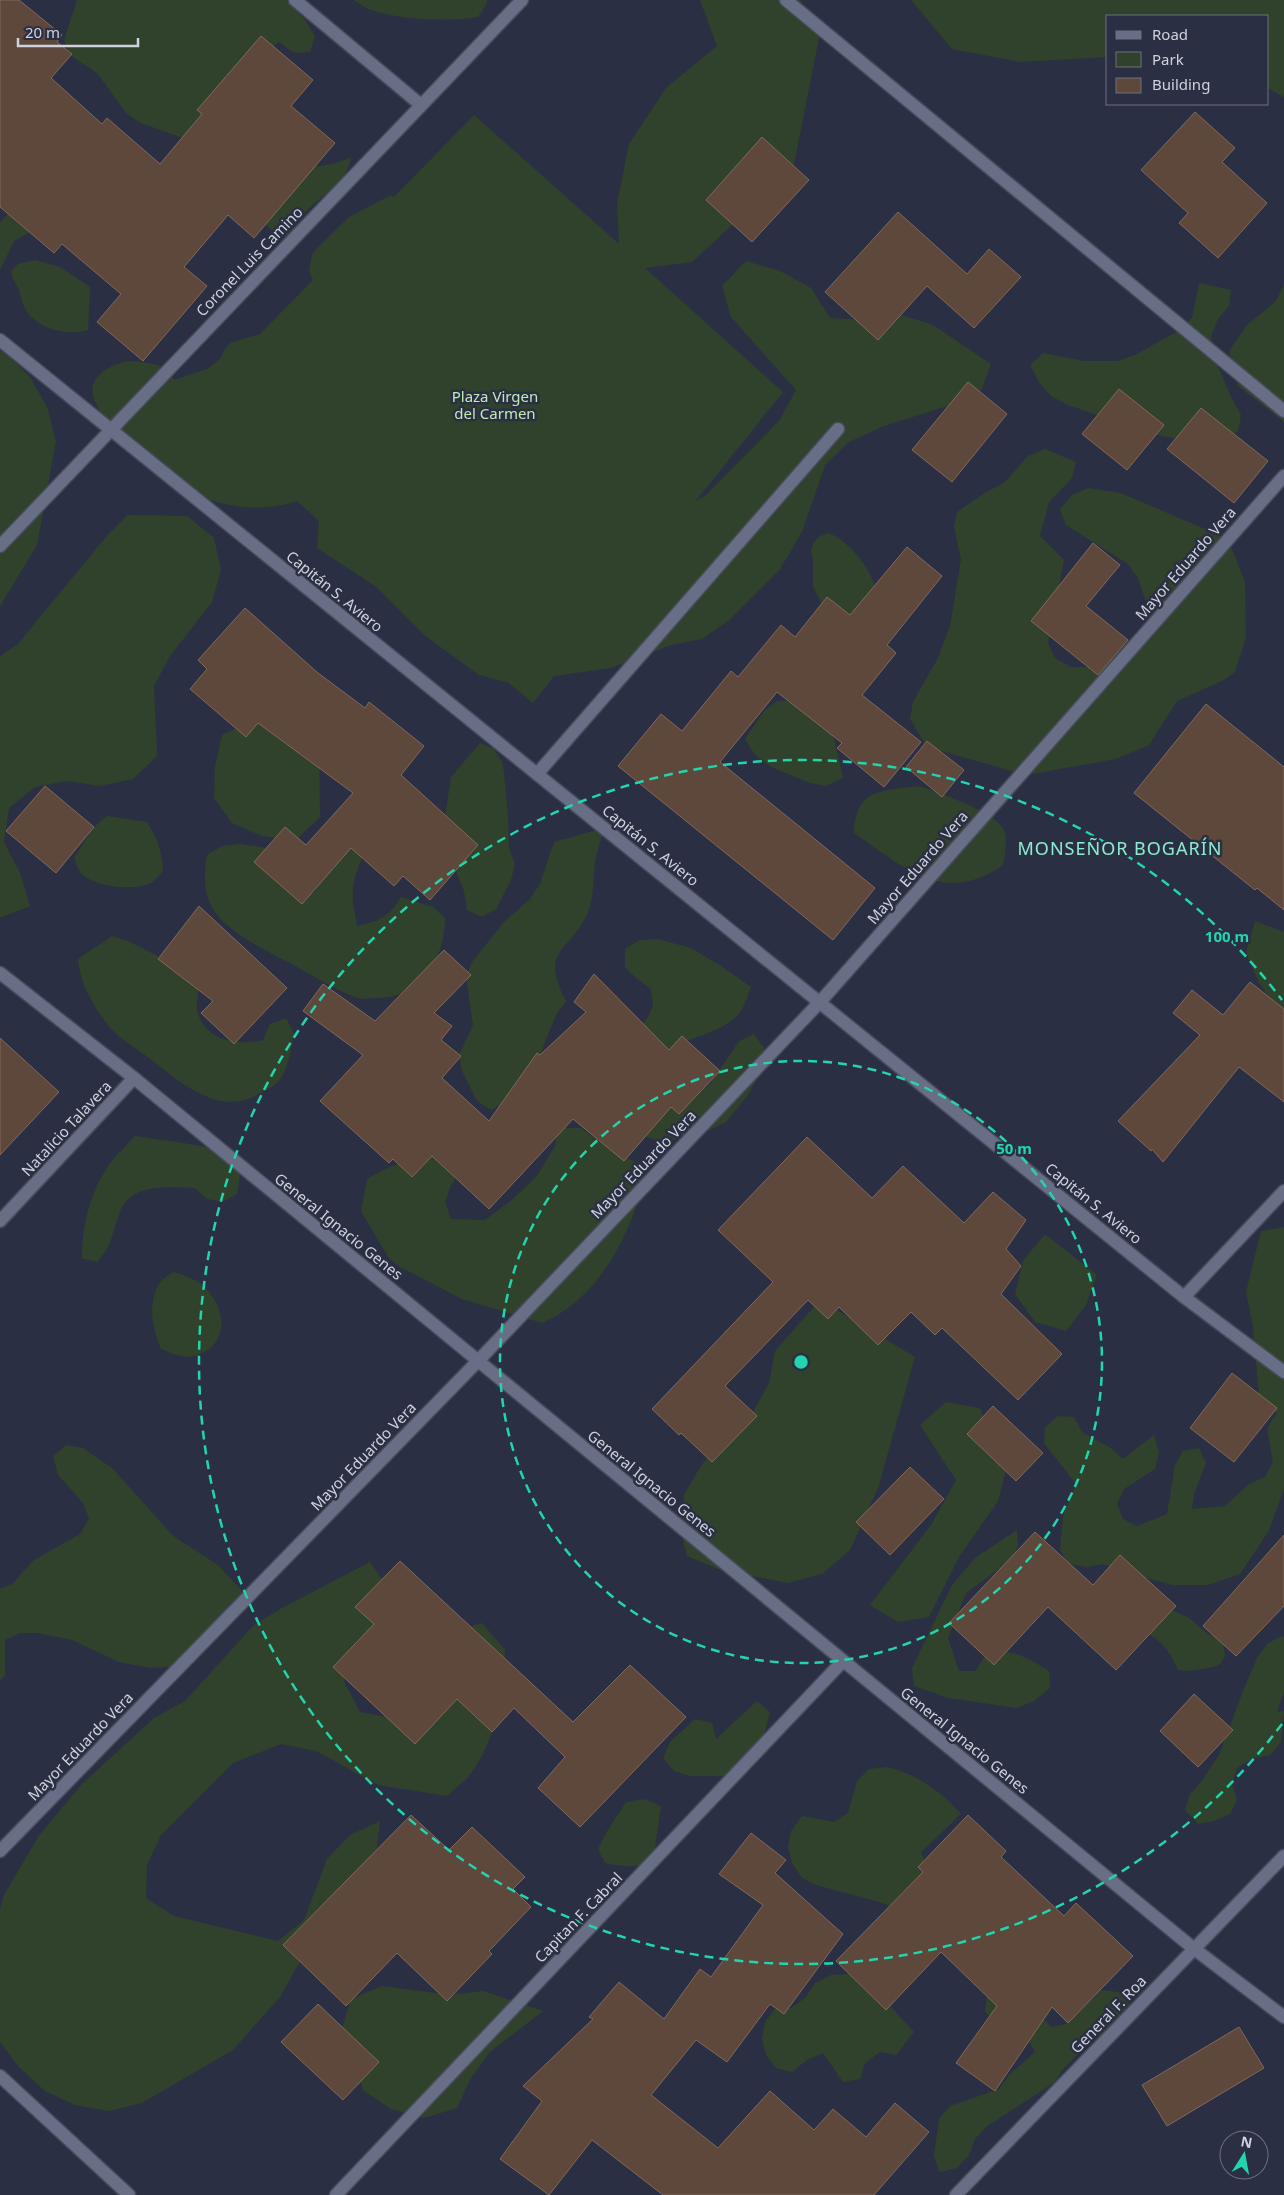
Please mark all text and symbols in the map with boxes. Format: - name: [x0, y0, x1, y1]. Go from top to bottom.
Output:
- scale bar: [18, 15, 138, 47]
- legend: [1106, 15, 1269, 105]
- text: 20 m: [25, 22, 60, 42]
- text: Road: [1152, 24, 1188, 44]
- text: Park: [1152, 49, 1184, 69]
- text: Building: [1152, 74, 1210, 94]
- street label: Coronel Luis Camino: [191, 202, 307, 320]
- park label: Plaza Virgen del Carmen: [452, 386, 538, 423]
- street label: Mayor Eduardo Vera: [1130, 502, 1240, 624]
- street label: Capitán S. Aviero: [283, 546, 387, 636]
- street label: Capitán S. Aviero: [599, 800, 703, 890]
- street label: Mayor Eduardo Vera: [862, 806, 972, 928]
- district label: MONSEÑOR BOGARÍN: [1018, 836, 1222, 860]
- text: 100 m: [1205, 926, 1249, 946]
- street label: Natalicio Talavera: [17, 1076, 115, 1180]
- street label: Mayor Eduardo Vera: [586, 1105, 700, 1223]
- text: 50 m: [996, 1138, 1032, 1158]
- street label: Capitán S. Aviero: [1042, 1158, 1146, 1248]
- street label: General Ignacio Genes: [271, 1168, 407, 1284]
- centre of rings: [792, 1353, 810, 1371]
- street label: Mayor Eduardo Vera: [306, 1397, 420, 1515]
- street label: General Ignacio Genes: [584, 1425, 720, 1541]
- street label: General Ignacio Genes: [897, 1682, 1033, 1798]
- street label: Mayor Eduardo Vera: [23, 1687, 137, 1805]
- street label: Capitan F. Cabral: [530, 1868, 626, 1966]
- street label: General F. Roa: [1066, 1971, 1150, 2057]
- north arrow: [1219, 2130, 1269, 2180]
- text: N: [1239, 2131, 1254, 2152]

